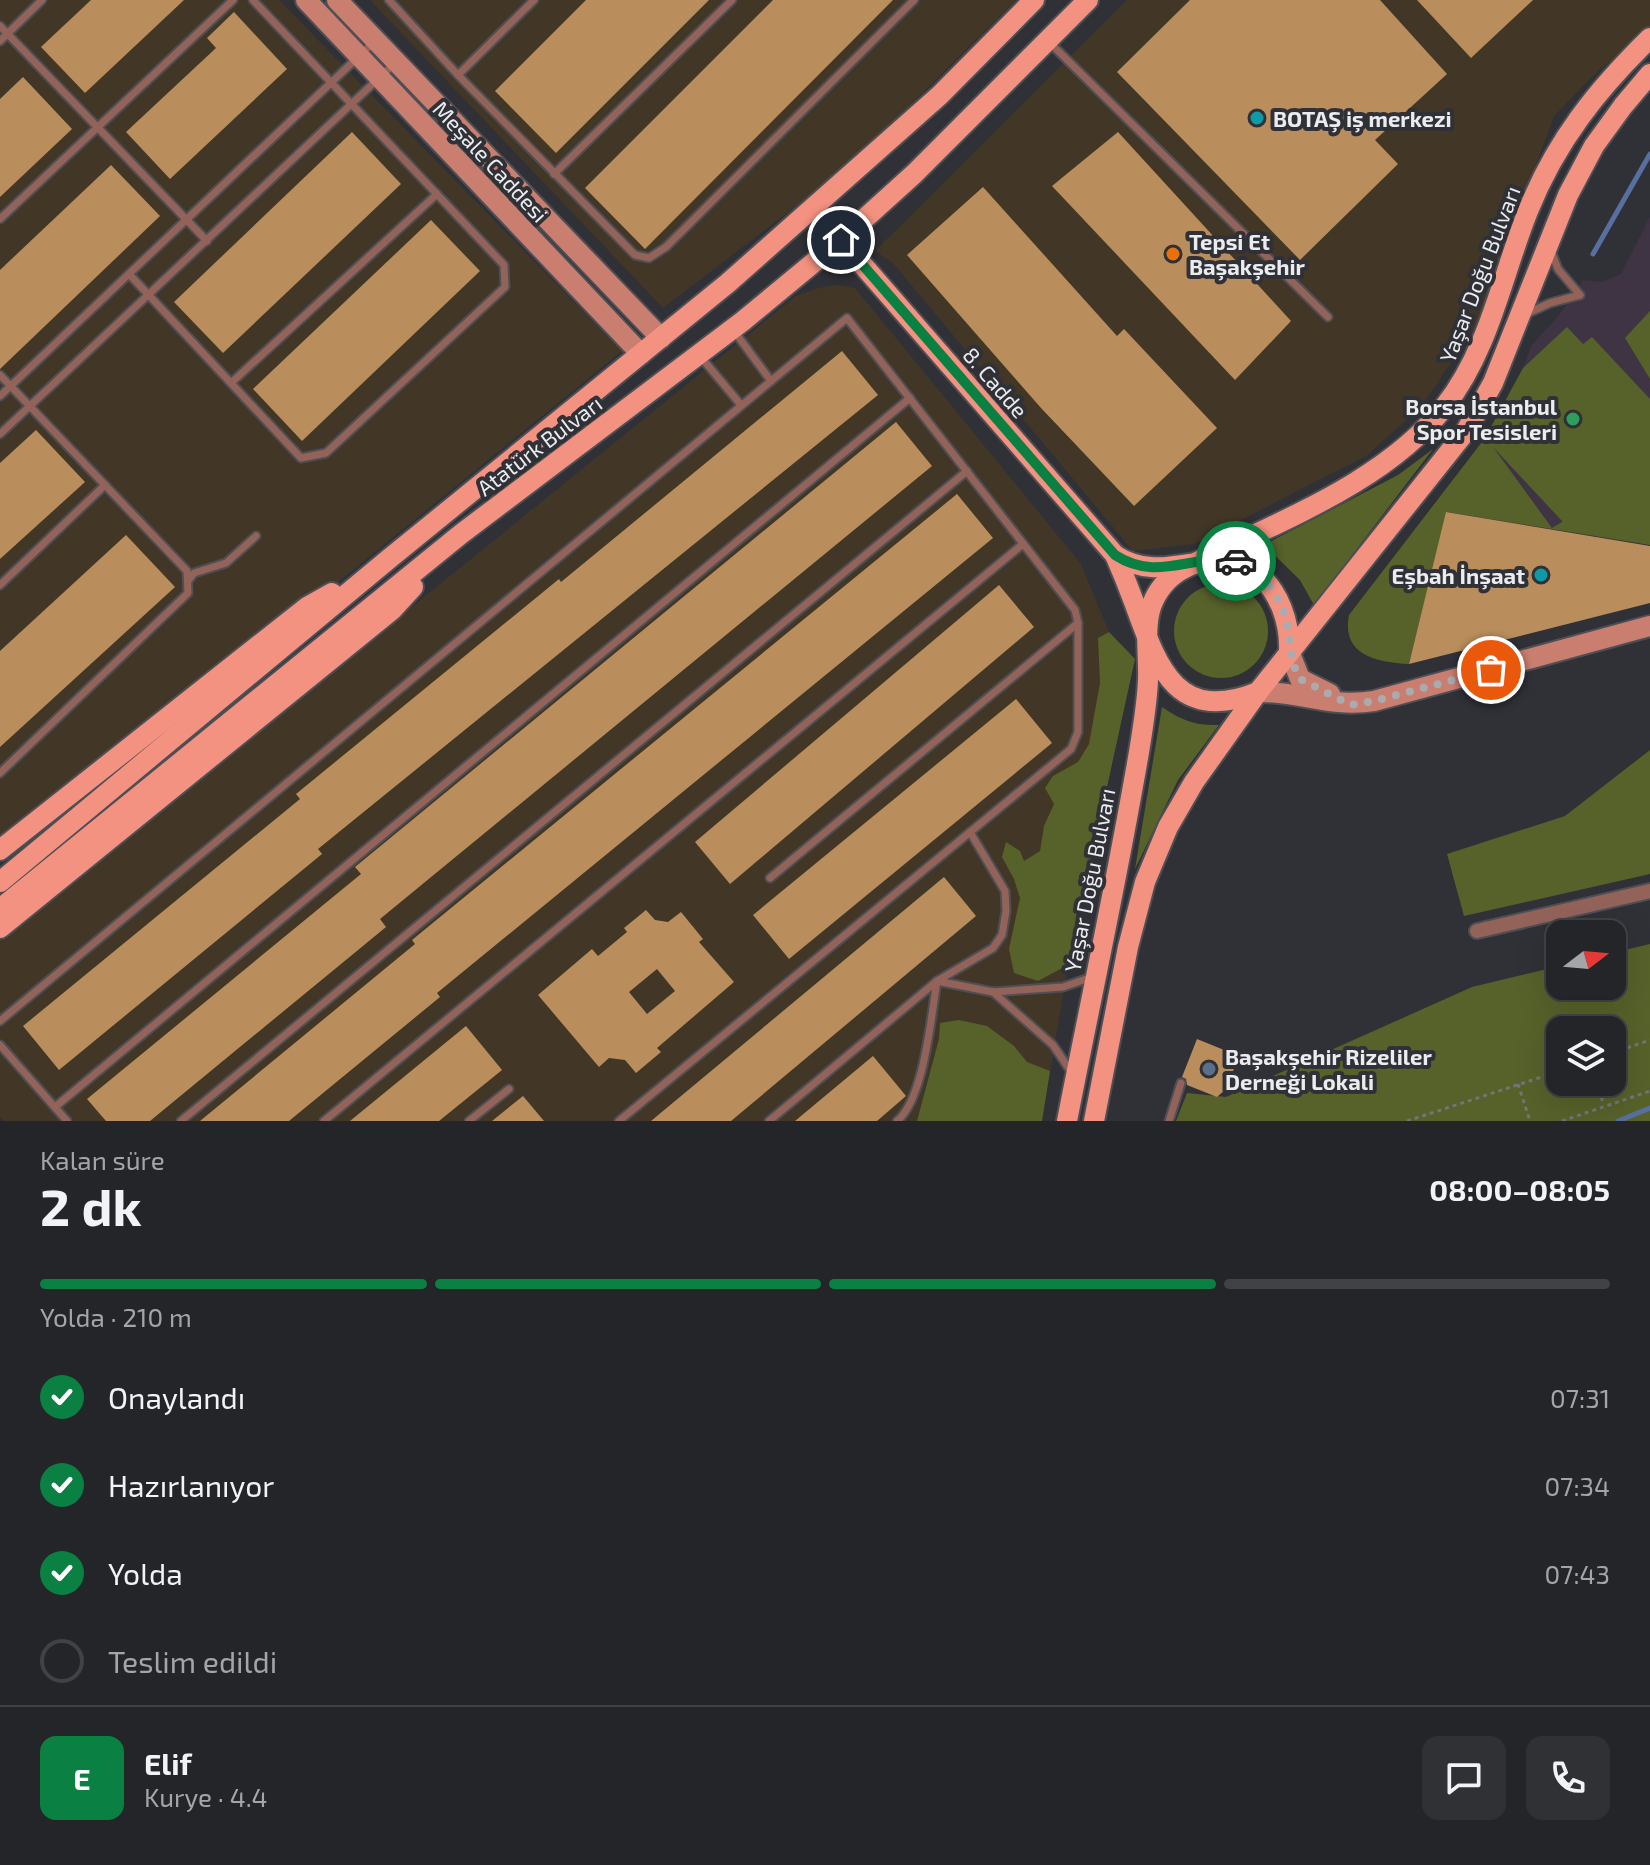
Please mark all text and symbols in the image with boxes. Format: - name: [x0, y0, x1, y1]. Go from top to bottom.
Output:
- street label: Meşale Caddesi: [427, 95, 554, 228]
- place label: BOTAŞ iş merkezi: [1273, 105, 1452, 133]
- marker: BOTAŞ iş merkezi: [1248, 109, 1266, 127]
- street label: Yaşar Doğu Bulvarı: [1433, 182, 1526, 367]
- pin: [807, 206, 875, 274]
- icon: home: [819, 218, 863, 262]
- place label: Tepsi Et Başakşehir: [1189, 228, 1306, 281]
- marker: Tepsi Et Başakşehir: [1164, 245, 1182, 263]
- street label: 8. Cadde: [958, 341, 1034, 423]
- street label: Atatürk Bulvarı: [471, 390, 607, 500]
- place label: Borsa İstanbul Spor Tesisleri: [1405, 393, 1558, 444]
- marker: Borsa İstanbul Spor Tesisleri: [1564, 410, 1582, 428]
- courier: [1196, 521, 1276, 601]
- icon: car: [1214, 539, 1258, 583]
- place label: Eşbah İnşaat: [1392, 562, 1525, 590]
- marker: Eşbah İnşaat: [1532, 566, 1550, 584]
- pin: [1457, 636, 1525, 704]
- icon: bag: [1469, 648, 1513, 692]
- street label: Yaşar Doğu Bulvarı: [1058, 786, 1122, 975]
- north arrow: [1546, 920, 1626, 1000]
- map controls: [1546, 920, 1626, 1096]
- button: layers: [1546, 1016, 1626, 1096]
- place label: Başakşehir Rizeliler Derneği Lokali: [1225, 1043, 1432, 1094]
- marker: Başakşehir Rizeliler Derneği Lokali: [1200, 1060, 1218, 1078]
- text: Kalan süre: [40, 1144, 165, 1175]
- text: 08:00–08:05: [1429, 1171, 1610, 1207]
- text: 2 dk: [40, 1174, 142, 1236]
- text: Yolda · 210 m: [40, 1301, 192, 1332]
- icon: check: [40, 1375, 84, 1419]
- text: Onaylandı: [108, 1379, 245, 1415]
- text: 07:31: [1550, 1382, 1610, 1413]
- icon: check: [40, 1463, 84, 1507]
- text: Hazırlanıyor: [108, 1467, 274, 1503]
- text: 07:34: [1544, 1470, 1610, 1501]
- icon: check: [40, 1551, 84, 1595]
- text: Yolda: [108, 1555, 183, 1591]
- text: 07:43: [1544, 1558, 1610, 1589]
- text: Teslim edildi: [108, 1643, 277, 1679]
- button: chat: [1422, 1736, 1506, 1820]
- button: phone: [1526, 1736, 1610, 1820]
- text: Elif: [144, 1745, 192, 1781]
- text: E: [73, 1760, 91, 1796]
- text: Kurye · 4.4: [144, 1781, 268, 1812]

